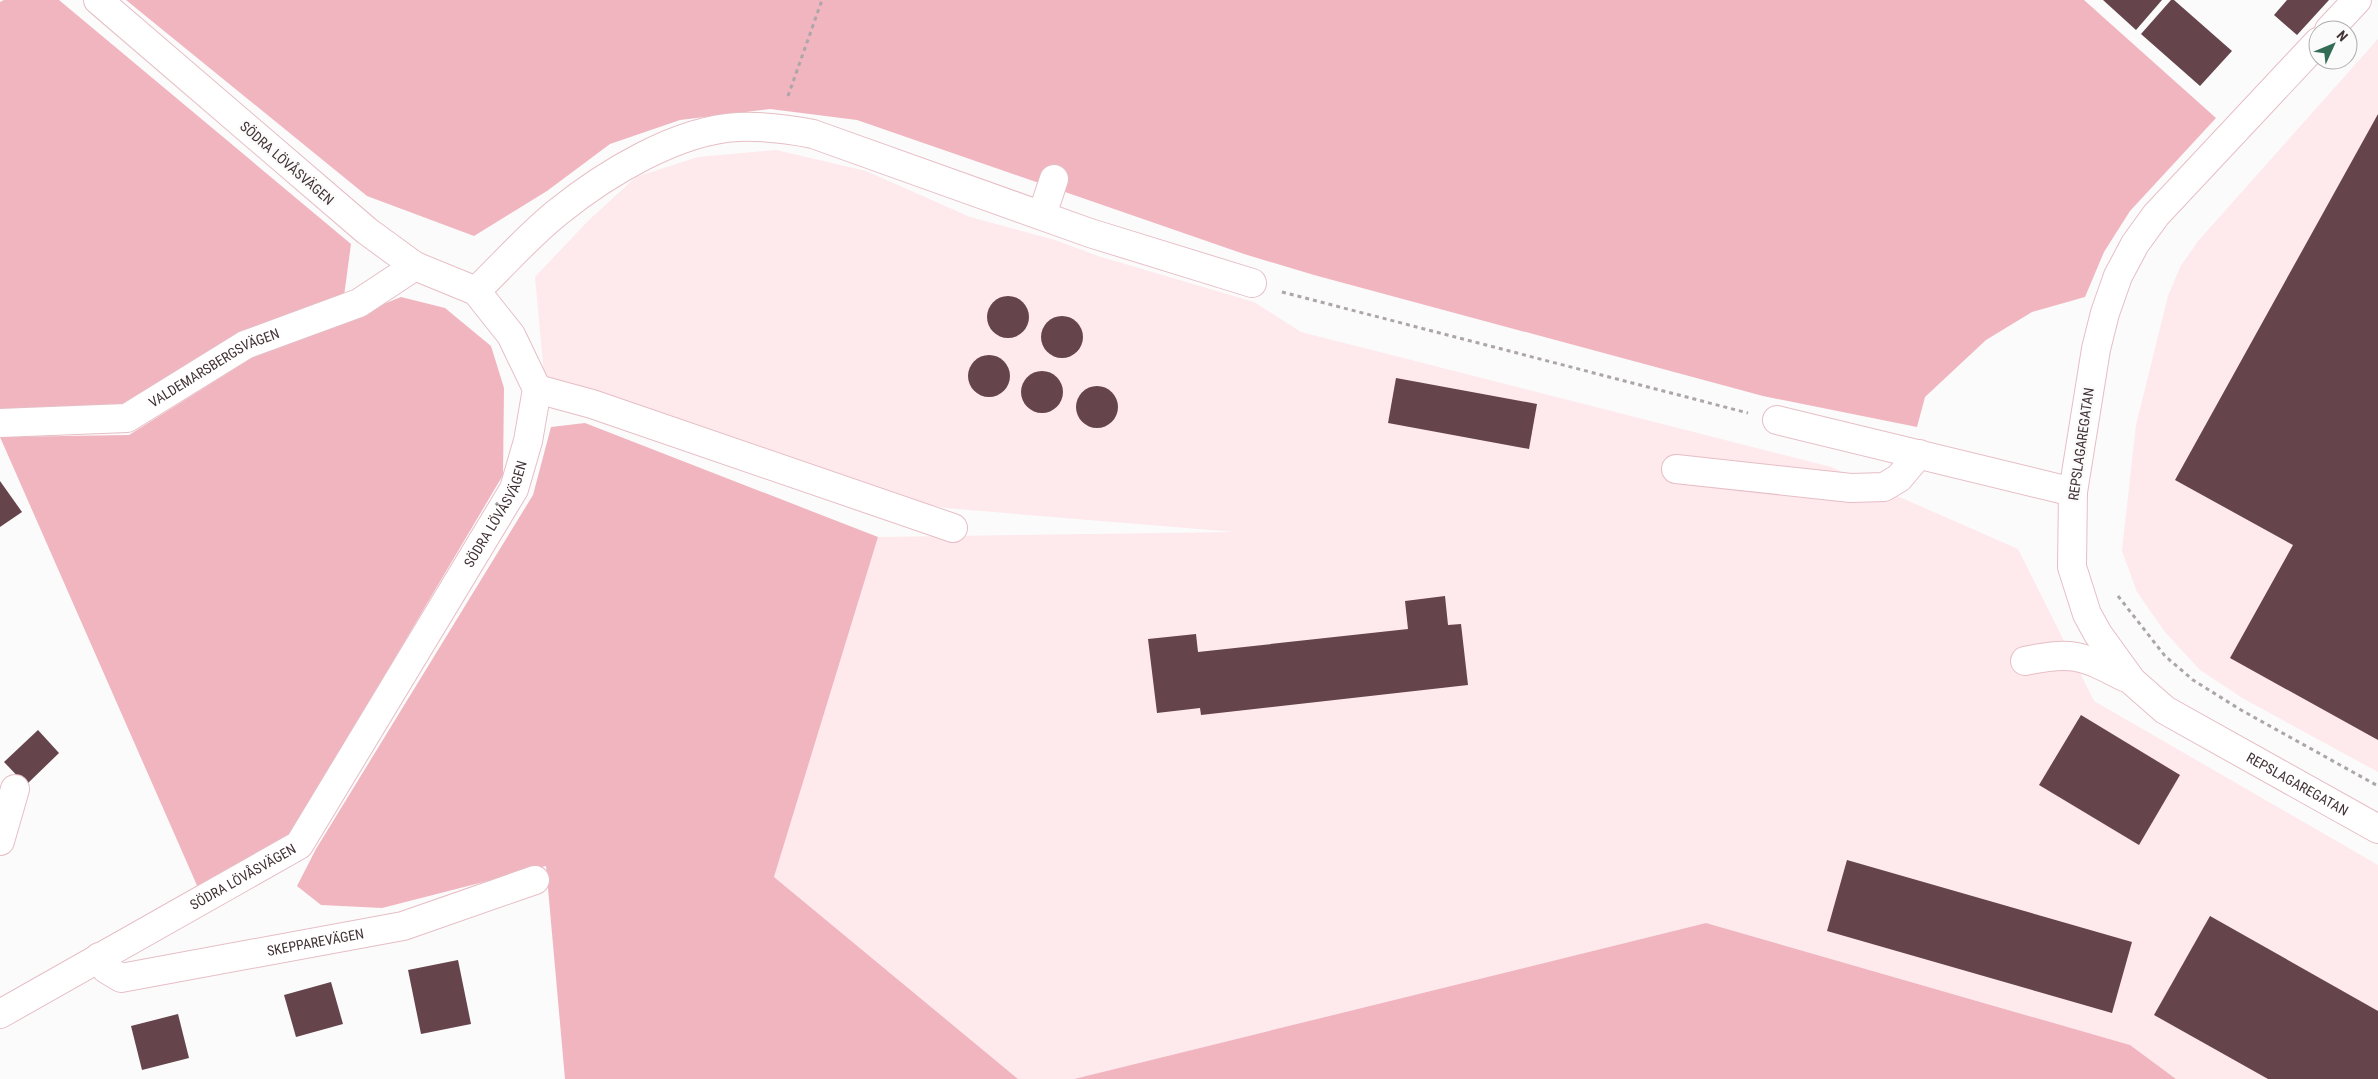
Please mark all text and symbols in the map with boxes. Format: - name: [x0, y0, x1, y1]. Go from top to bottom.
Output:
- north arrow: [2308, 20, 2358, 70]
- text: N: [2334, 27, 2351, 45]
- street label: SÖDRA LÖVÅSVÄGEN: [237, 117, 338, 208]
- street label: VALDEMARSBERGSVÄGEN: [146, 325, 281, 411]
- street label: REPSLAGAREGATAN: [2065, 386, 2097, 502]
- street label: SÖDRA LÖVÅSVÄGEN: [461, 459, 530, 570]
- street label: REPSLAGAREGATAN: [2244, 749, 2351, 819]
- street label: SÖDRA LÖVÅSVÄGEN: [187, 841, 299, 913]
- street label: SKEPPAREVÄGEN: [266, 925, 365, 959]

